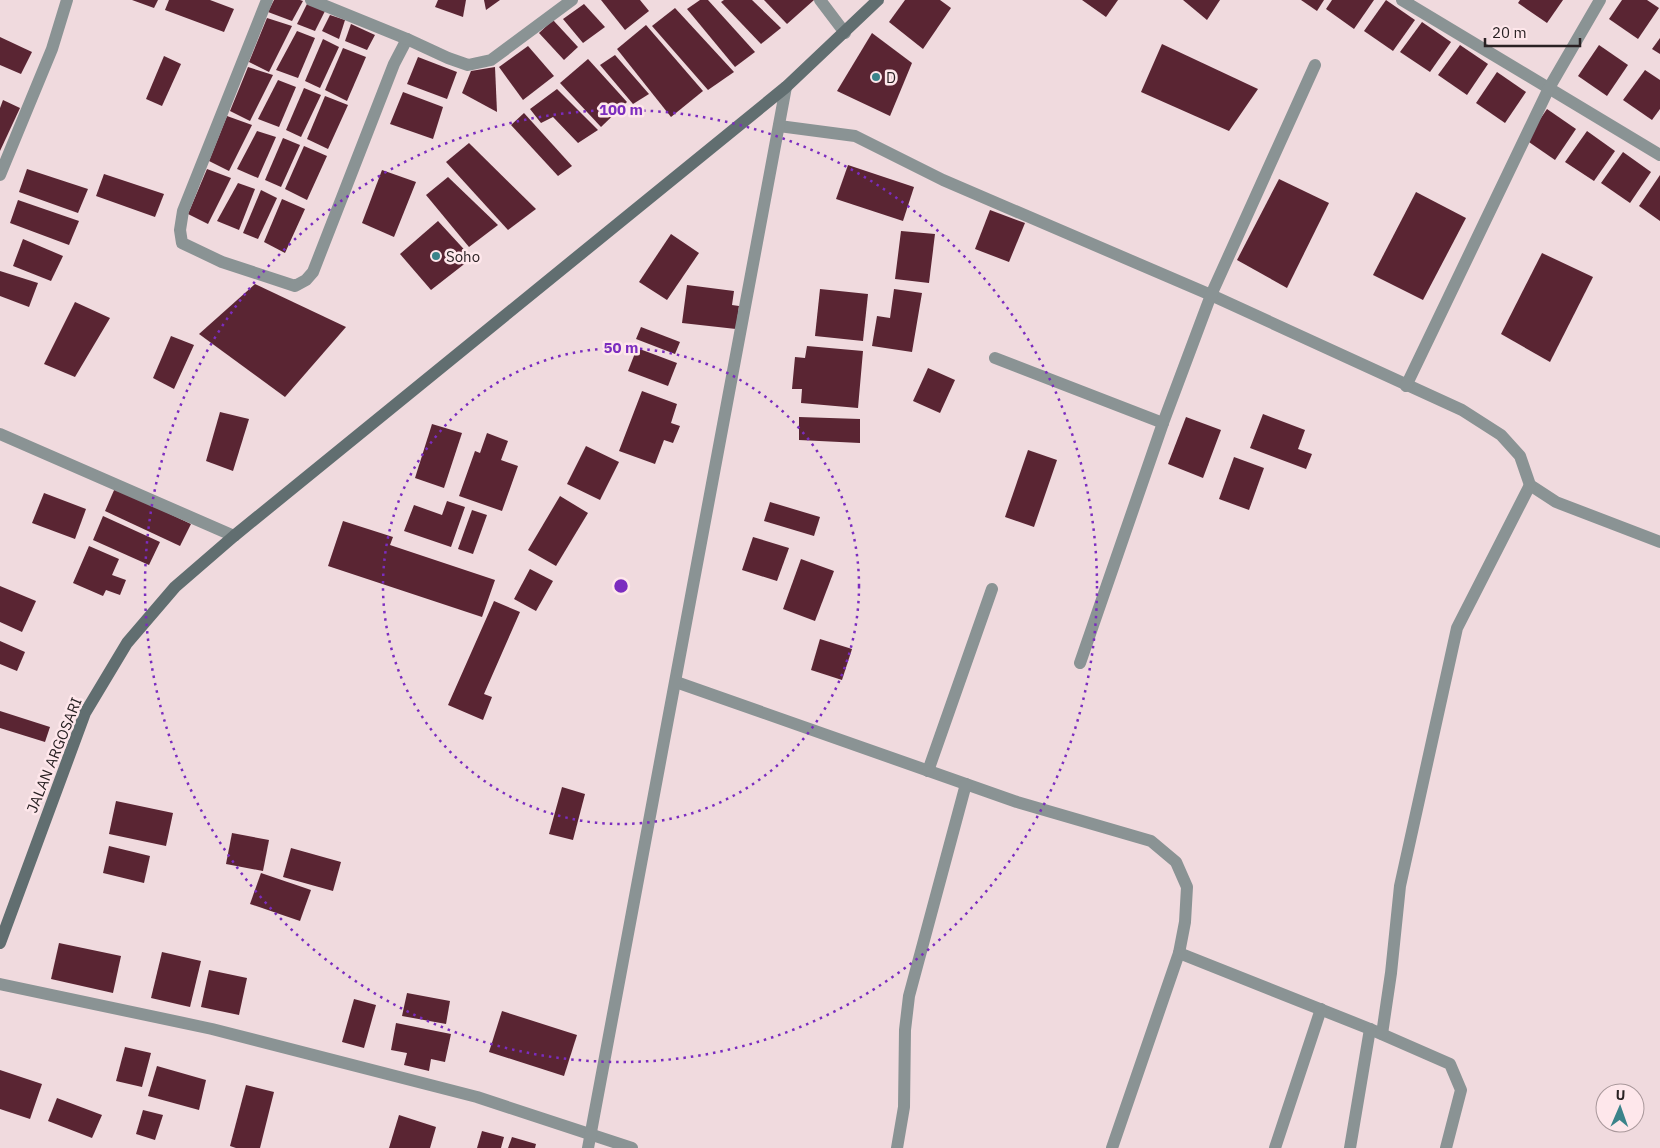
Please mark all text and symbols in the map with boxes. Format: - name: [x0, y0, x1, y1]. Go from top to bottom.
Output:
- scale bar: [1485, 15, 1580, 47]
- text: 20 m: [1492, 23, 1527, 42]
- place label: D: [886, 68, 896, 87]
- marker: D: [870, 71, 882, 83]
- text: 100 m: [599, 100, 643, 119]
- place label: Soho: [446, 247, 480, 266]
- marker: Soho: [430, 250, 442, 262]
- text: 50 m: [604, 338, 638, 357]
- centre of rings: [612, 577, 630, 595]
- street label: JALAN ARGOSARI: [22, 695, 86, 815]
- north arrow: [1595, 1083, 1645, 1133]
- text: U: [1615, 1086, 1626, 1104]

